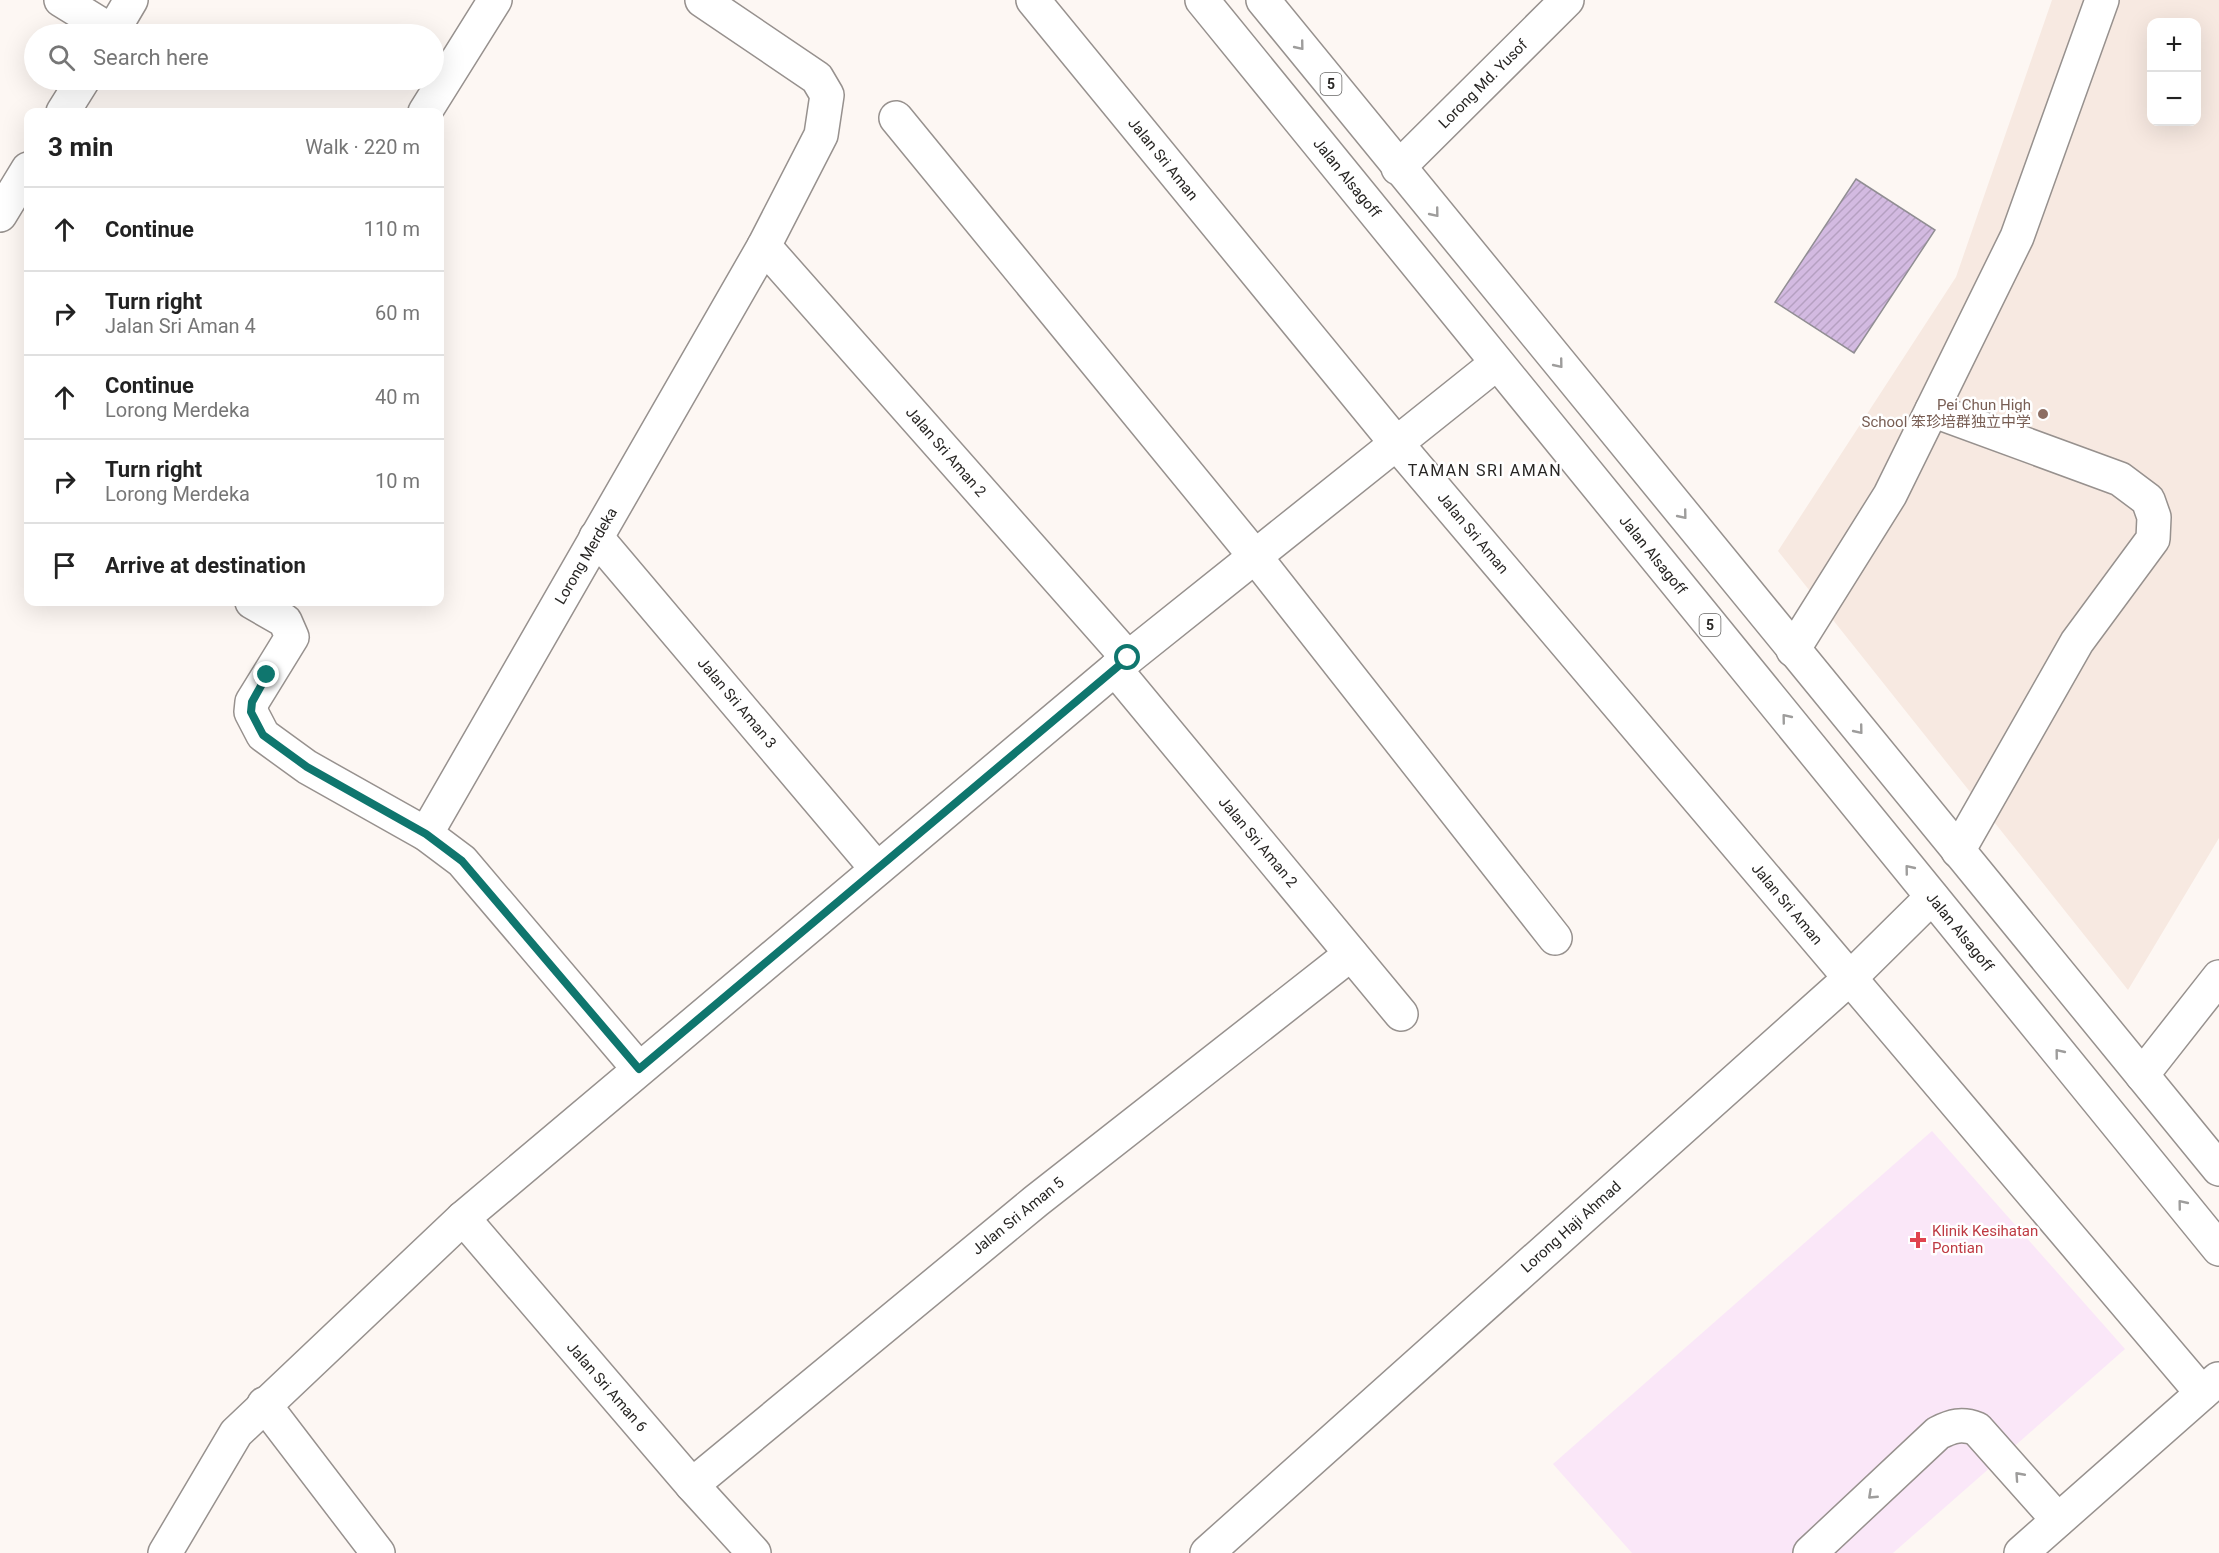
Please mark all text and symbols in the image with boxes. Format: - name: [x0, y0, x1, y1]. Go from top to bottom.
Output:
- map controls: [2147, 18, 2201, 126]
- button: +: [2147, 18, 2201, 72]
- search box: [24, 24, 444, 90]
- street label: Lorong Md. Yusof: [1435, 35, 1532, 132]
- one-way arrow: [1293, 39, 1304, 50]
- icon: search: [45, 41, 78, 74]
- text: Search here: [93, 45, 209, 70]
- button: −: [2147, 72, 2201, 126]
- road number: 5: [1320, 73, 1342, 95]
- street label: Jalan Sri Aman: [1124, 114, 1202, 204]
- text: 3 min: [48, 132, 113, 162]
- text: Walk · 220 m: [305, 135, 420, 159]
- street label: Jalan Alsagoff: [1309, 135, 1385, 222]
- one-way arrow: [1428, 206, 1439, 217]
- icon: ahead: [48, 213, 81, 246]
- text: Continue: [105, 217, 194, 242]
- text: 110 m: [364, 217, 420, 241]
- text: Turn right: [105, 289, 202, 314]
- icon: right: [48, 297, 81, 330]
- text: 60 m: [375, 301, 420, 325]
- text: Jalan Sri Aman 4: [105, 314, 256, 338]
- one-way arrow: [1552, 357, 1563, 368]
- text: Continue: [105, 373, 194, 398]
- icon: ahead: [48, 381, 81, 414]
- text: 40 m: [375, 385, 420, 409]
- place label: Pei Chun High School 笨珍培群独立中学: [1862, 396, 2031, 431]
- text: Lorong Merdeka: [105, 398, 250, 422]
- street label: Jalan Sri Aman 2: [902, 403, 990, 501]
- marker: Pei Chun High School 笨珍培群独立中学: [2036, 407, 2050, 421]
- text: Turn right: [105, 457, 202, 482]
- district label: TAMAN SRI AMAN: [1408, 461, 1562, 480]
- icon: right: [48, 465, 81, 498]
- text: 10 m: [375, 469, 420, 493]
- text: Lorong Merdeka: [105, 482, 250, 506]
- street label: Jalan Sri Aman: [1434, 489, 1512, 577]
- street label: Lorong Merdeka: [551, 504, 621, 608]
- one-way arrow: [1675, 508, 1686, 519]
- street label: Jalan Alsagoff: [1615, 512, 1691, 599]
- icon: arrive: [48, 549, 81, 582]
- text: Arrive at destination: [105, 553, 306, 578]
- road number: 5: [1700, 614, 1720, 636]
- route start: [1114, 644, 1140, 670]
- street label: Jalan Sri Aman 3: [694, 654, 780, 752]
- route end: [253, 661, 279, 687]
- one-way arrow: [1782, 713, 1793, 724]
- one-way arrow: [1852, 724, 1863, 735]
- street label: Jalan Sri Aman 2: [1215, 793, 1301, 891]
- street label: Jalan Sri Aman: [1748, 860, 1826, 948]
- one-way arrow: [1906, 865, 1917, 876]
- street label: Jalan Alsagoff: [1922, 889, 1998, 976]
- one-way arrow: [2055, 1048, 2066, 1059]
- street label: Jalan Sri Aman 5: [968, 1173, 1068, 1259]
- street label: Lorong Haji Ahmad: [1517, 1177, 1625, 1277]
- one-way arrow: [2178, 1200, 2189, 1211]
- place label: Klinik Kesihatan Pontian: [1932, 1222, 2038, 1257]
- marker: Klinik Kesihatan Pontian: [1909, 1231, 1927, 1249]
- street label: Jalan Sri Aman 6: [563, 1338, 651, 1436]
- one-way arrow: [2015, 1473, 2026, 1483]
- one-way arrow: [1868, 1488, 1879, 1499]

